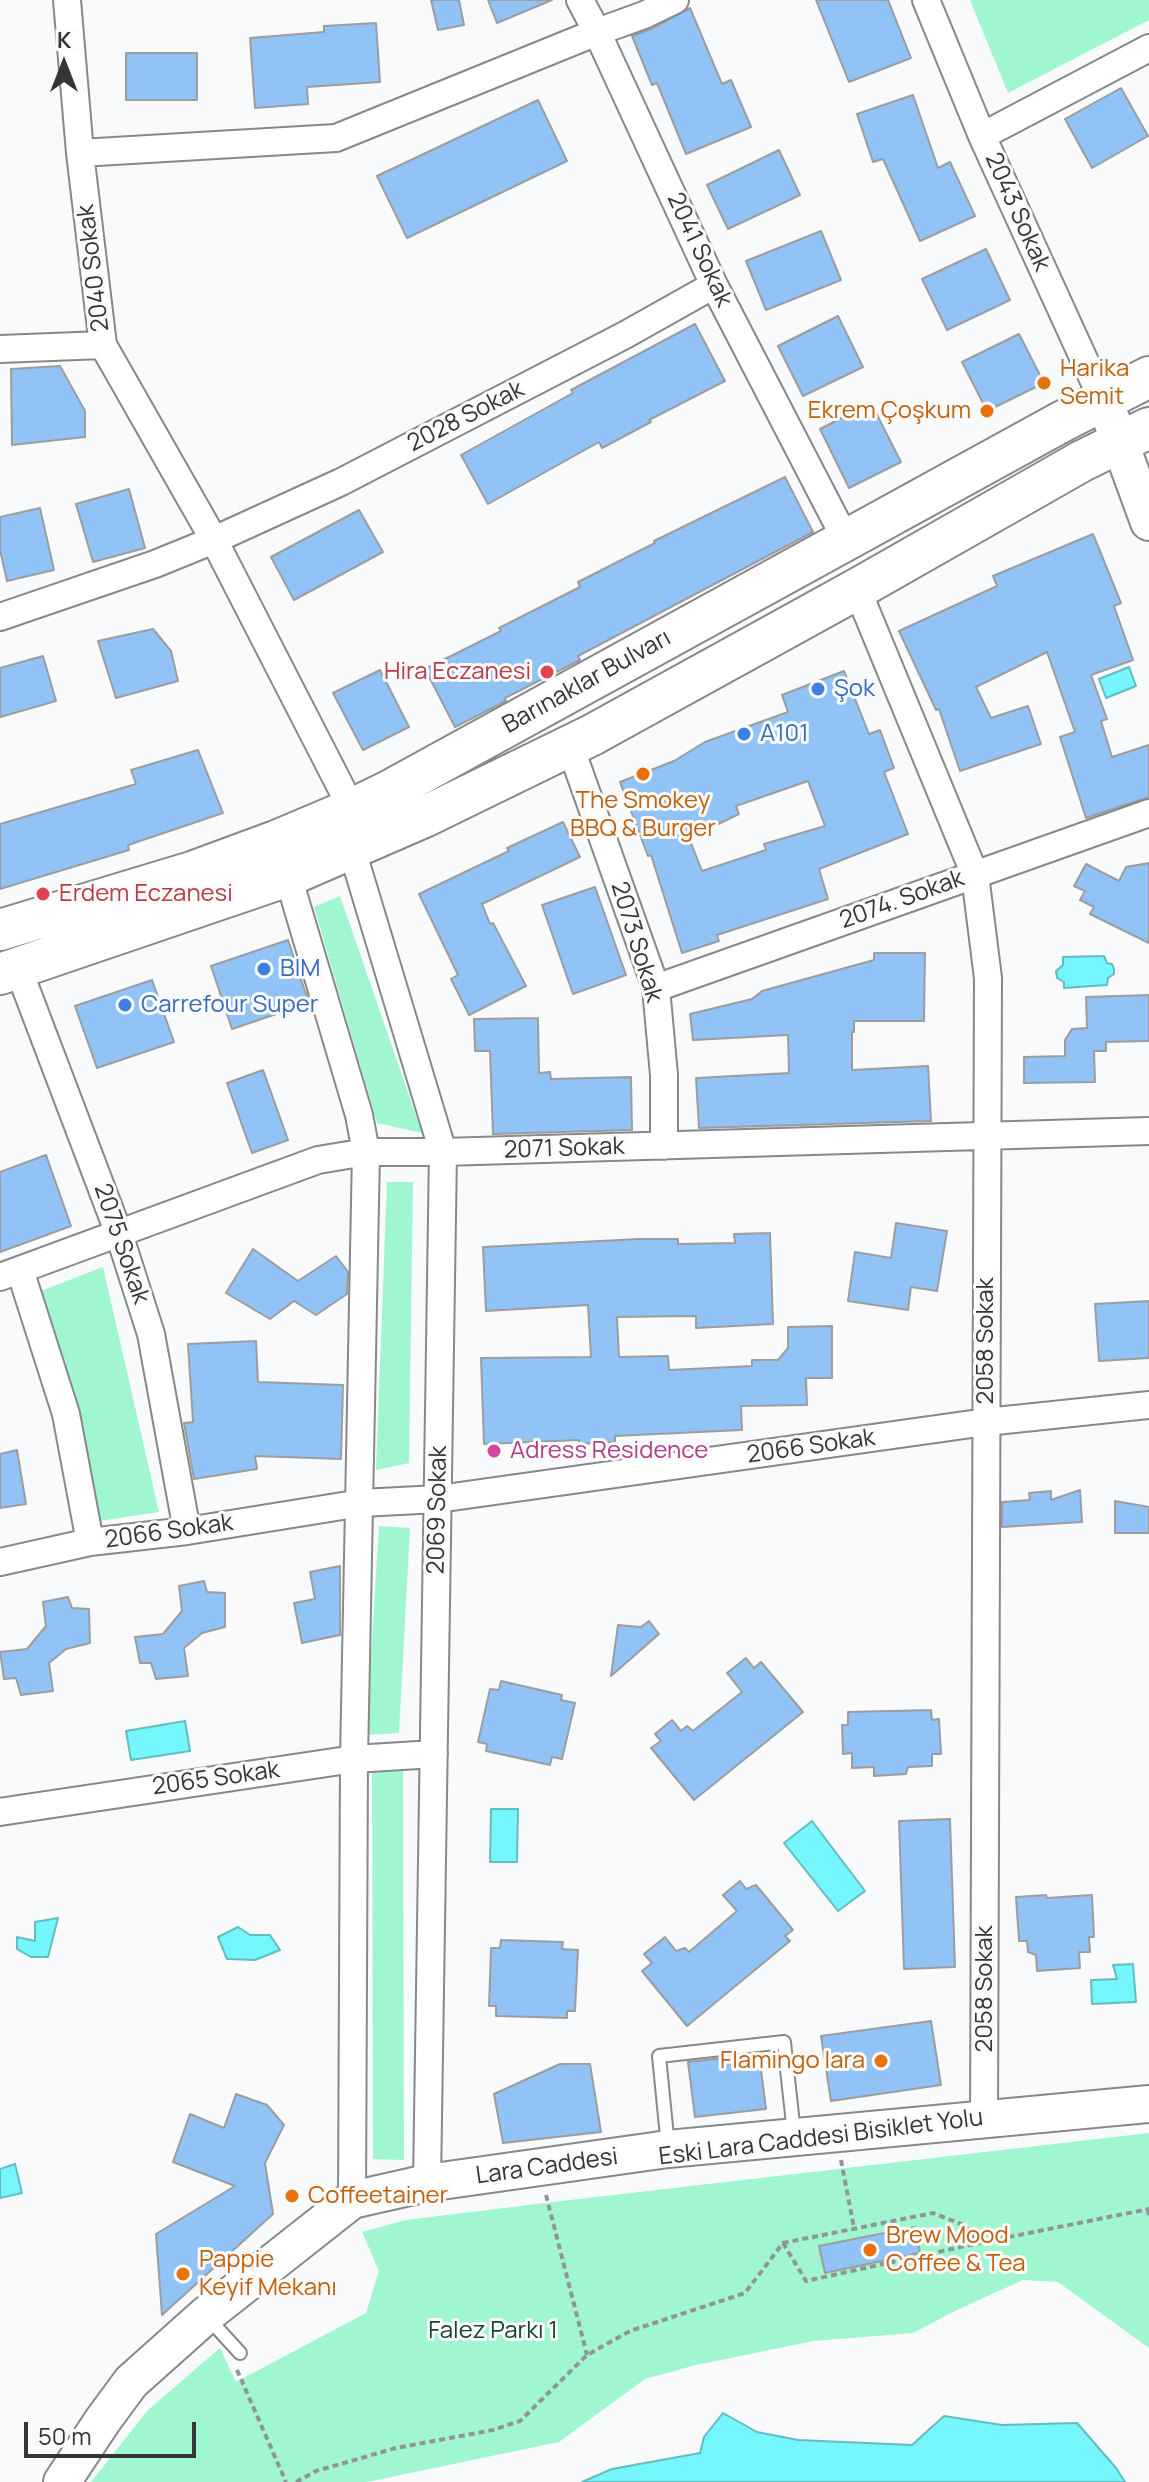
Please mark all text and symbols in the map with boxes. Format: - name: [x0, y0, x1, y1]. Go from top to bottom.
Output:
- north arrow: [24, 24, 104, 104]
- text: K: [57, 25, 71, 55]
- street label: 2043 Sokak: [978, 148, 1056, 276]
- street label: 2041 Sokak: [660, 188, 738, 312]
- street label: 2040 Sokak: [72, 203, 116, 333]
- place label: Harika Semit: [1060, 355, 1129, 411]
- marker: Harika Semit: [1035, 374, 1053, 392]
- street label: 2028 Sokak: [403, 375, 529, 459]
- place label: Ekrem Çoşkum: [808, 397, 971, 425]
- marker: Ekrem Çoşkum: [978, 402, 996, 420]
- street label: Barınaklar Bulvarı: [498, 624, 676, 740]
- place label: Hira Eczanesi: [384, 658, 531, 686]
- marker: Hira Eczanesi: [538, 663, 556, 681]
- place label: Şok: [834, 675, 875, 703]
- marker: Şok: [809, 680, 827, 698]
- place label: A101: [760, 720, 809, 748]
- marker: A101: [735, 725, 753, 743]
- marker: The Smokey BBQ & Burger: [634, 765, 652, 783]
- place label: The Smokey BBQ & Burger: [570, 787, 716, 843]
- street label: 2074. Sokak: [836, 864, 968, 936]
- street label: 2073 Sokak: [604, 878, 668, 1006]
- place label: Erdem Eczanesi: [59, 880, 233, 908]
- marker: Erdem Eczanesi: [34, 885, 52, 903]
- place label: BIM: [280, 955, 320, 983]
- marker: BIM: [255, 960, 273, 978]
- place label: Carrefour Super: [141, 991, 318, 1019]
- marker: Carrefour Super: [116, 996, 134, 1014]
- street label: 2071 Sokak: [503, 1133, 625, 1165]
- street label: 2075 Sokak: [87, 1180, 155, 1308]
- street label: 2058 Sokak: [972, 1277, 1000, 1405]
- street label: 2066 Sokak: [745, 1424, 877, 1470]
- place label: Adress Residence: [510, 1437, 708, 1465]
- marker: Adress Residence: [485, 1442, 503, 1460]
- street label: 2069 Sokak: [422, 1445, 454, 1575]
- street label: 2066 Sokak: [103, 1509, 235, 1555]
- street label: 2065 Sokak: [151, 1756, 281, 1802]
- street label: 2058 Sokak: [971, 1925, 999, 2053]
- place label: Flamingo lara: [720, 2047, 865, 2075]
- marker: Flamingo lara: [872, 2052, 890, 2070]
- street label: Eski Lara Caddesi Bisiklet Yolu: [657, 2104, 985, 2172]
- street label: Lara Caddesi: [474, 2143, 620, 2191]
- place label: Coffeetainer: [308, 2182, 448, 2210]
- marker: Coffeetainer: [283, 2187, 301, 2205]
- place label: Brew Mood Coffee & Tea: [886, 2222, 1026, 2278]
- marker: Brew Mood Coffee & Tea: [861, 2241, 879, 2259]
- place label: Pappie Keyif Mekanı: [199, 2246, 337, 2302]
- marker: Pappie Keyif Mekanı: [174, 2265, 192, 2283]
- park label: Falez Parkı 1: [428, 2317, 558, 2345]
- scale bar: [28, 2406, 200, 2456]
- text: 50 m: [38, 2419, 92, 2452]

